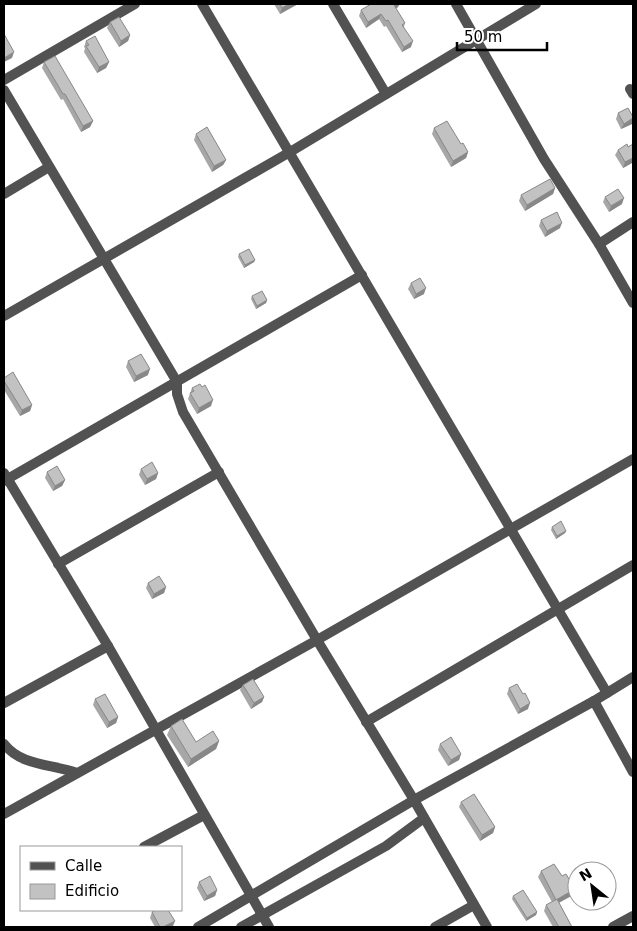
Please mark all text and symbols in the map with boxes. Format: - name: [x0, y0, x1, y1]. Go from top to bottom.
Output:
- scale bar: [457, 20, 547, 52]
- text: 50 m: [464, 28, 502, 46]
- legend: [20, 846, 182, 911]
- text: Calle: [65, 857, 102, 875]
- north arrow: [567, 861, 617, 911]
- text: N: [576, 865, 595, 885]
- text: Edificio: [65, 882, 119, 900]

